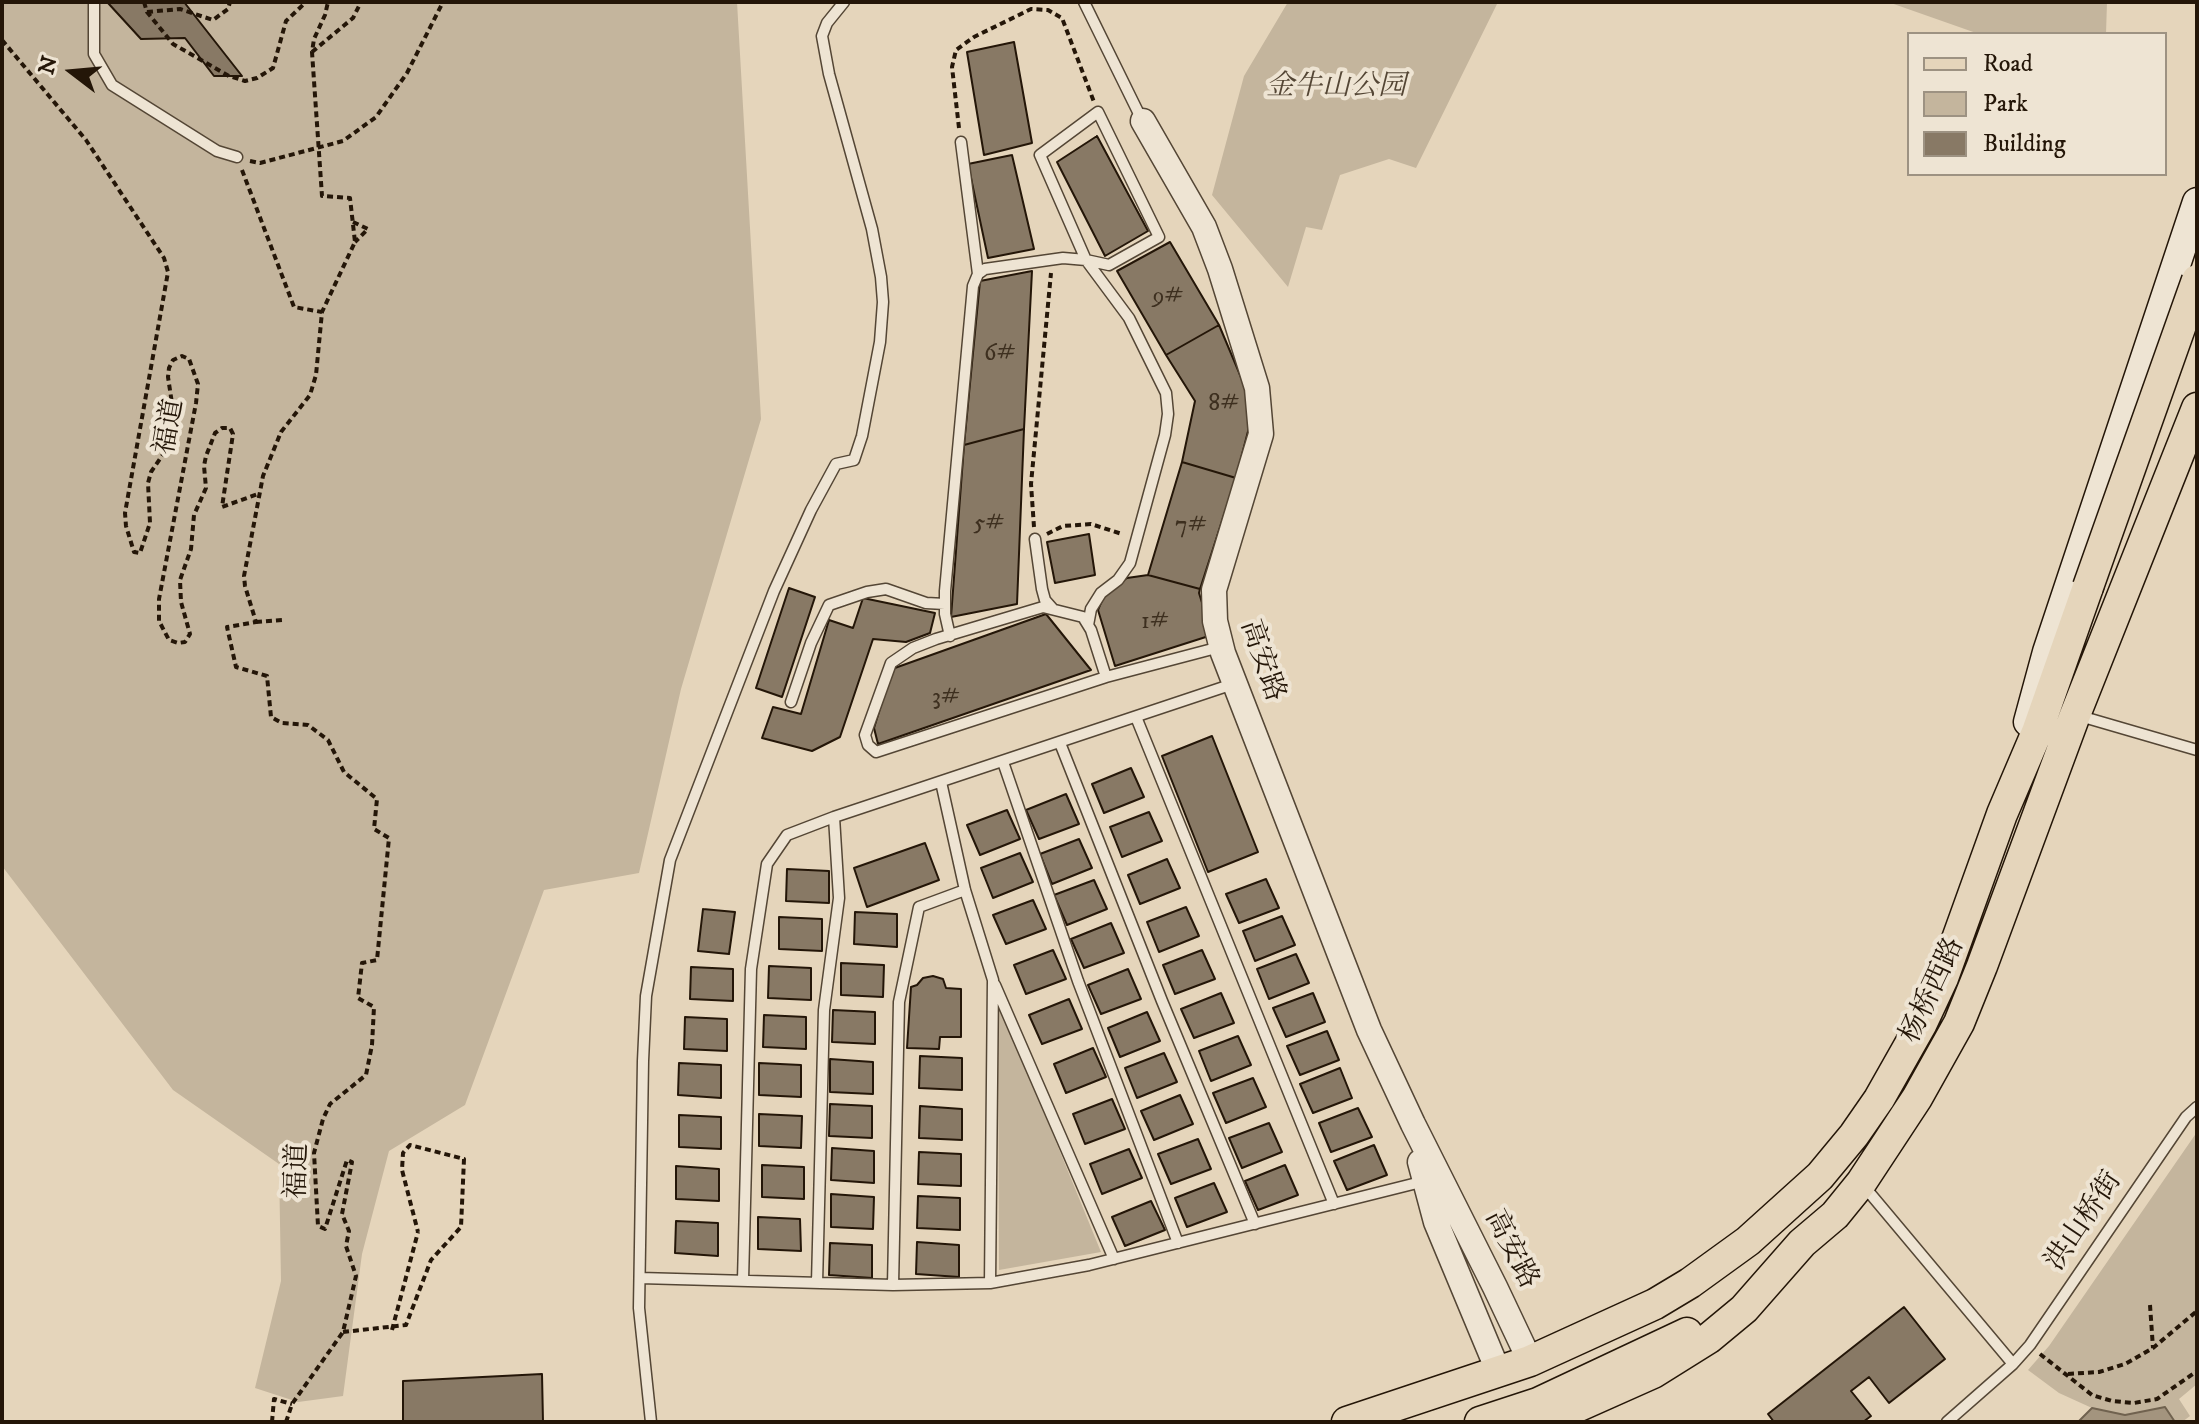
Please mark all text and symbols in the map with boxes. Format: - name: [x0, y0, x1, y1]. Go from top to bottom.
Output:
- north arrow: [32, 32, 112, 112]
- legend: [1907, 32, 2167, 176]
- text: Road: [1983, 49, 2033, 79]
- text: N: [33, 53, 64, 78]
- park label: 金牛山公园: [1266, 71, 1406, 105]
- text: Park: [1983, 89, 2028, 119]
- text: Building: [1983, 129, 2066, 159]
- house number: 9#: [1152, 284, 1184, 312]
- house number: 6#: [984, 341, 1016, 369]
- house number: 8#: [1208, 391, 1240, 419]
- street label: 福道: [150, 397, 192, 457]
- house number: 5#: [973, 511, 1005, 539]
- house number: 7#: [1175, 513, 1207, 541]
- house number: 1#: [1141, 609, 1169, 637]
- street label: 高安路: [1231, 616, 1291, 706]
- house number: 3#: [932, 685, 960, 713]
- street label: 杨桥西路: [1895, 933, 1973, 1049]
- street label: 福道: [281, 1142, 317, 1200]
- street label: 洪山桥街: [2040, 1166, 2130, 1278]
- street label: 高安路: [1476, 1205, 1544, 1295]

